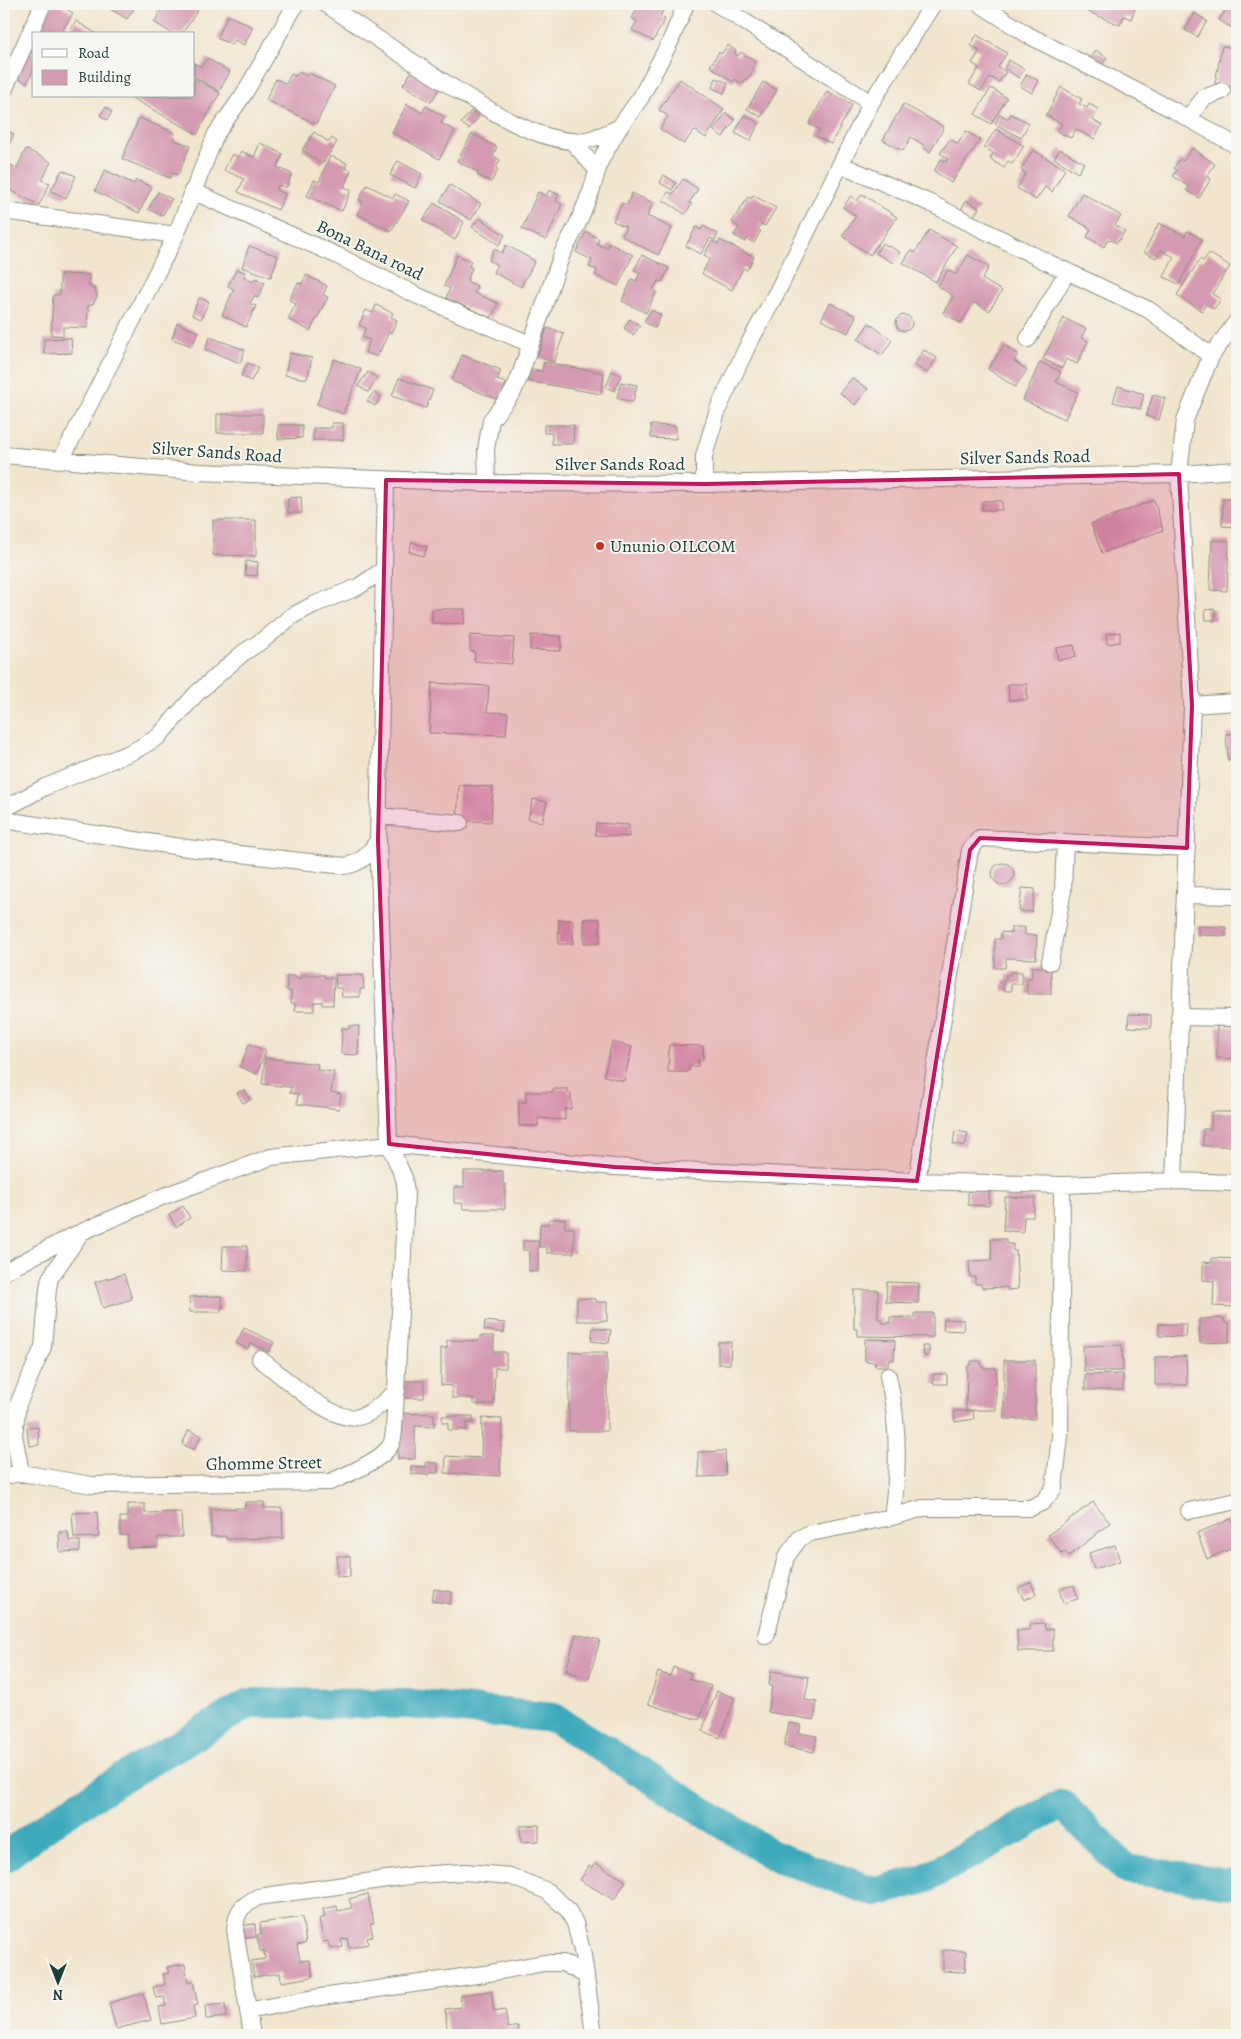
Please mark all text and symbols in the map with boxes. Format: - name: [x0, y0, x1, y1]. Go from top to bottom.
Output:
- legend: [32, 32, 195, 98]
- text: Road: [78, 43, 110, 63]
- text: Building: [78, 67, 131, 87]
- street label: Bona Bana road: [313, 214, 428, 286]
- street label: Silver Sands Road: [151, 435, 283, 469]
- street label: Silver Sands Road: [960, 444, 1091, 470]
- street label: Silver Sands Road: [555, 452, 686, 476]
- place label: Ununio OILCOM: [610, 534, 736, 558]
- marker: Ununio OILCOM: [594, 540, 606, 552]
- street label: Ghomme Street: [206, 1450, 322, 1476]
- north arrow: [32, 1956, 82, 2006]
- text: N: [53, 1985, 63, 2004]

